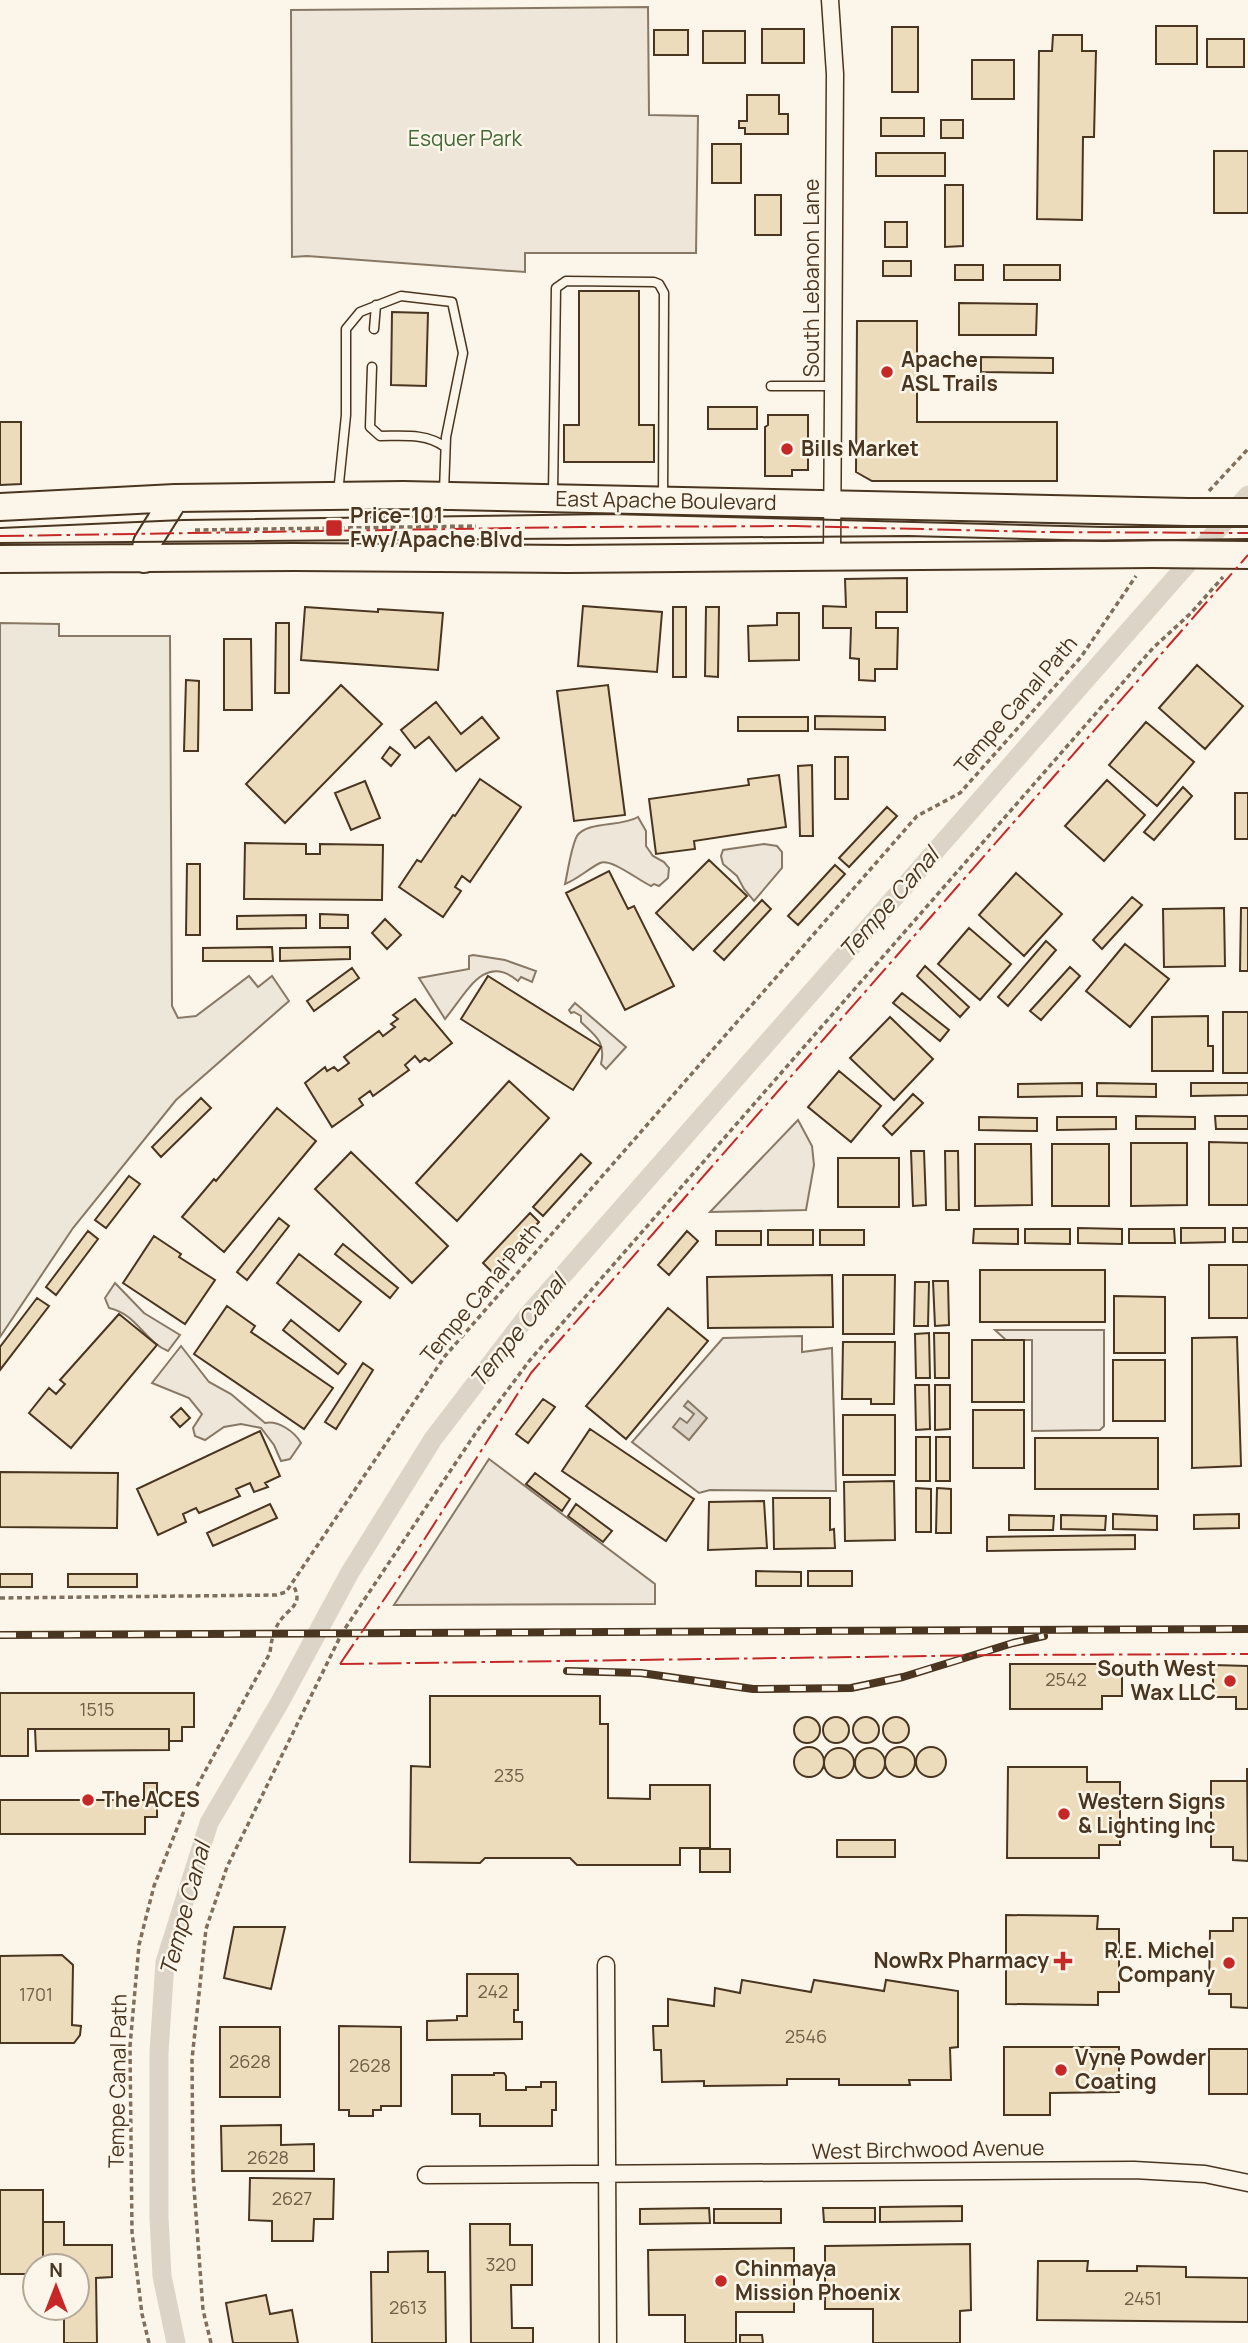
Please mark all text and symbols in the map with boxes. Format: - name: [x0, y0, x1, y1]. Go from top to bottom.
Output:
- park label: Esquer Park: [408, 124, 522, 152]
- street label: South Lebanon Lane: [797, 179, 825, 377]
- place label: Apache ASL Trails: [901, 345, 998, 397]
- marker: Apache ASL Trails: [879, 364, 895, 380]
- place label: Bills Market: [801, 434, 919, 462]
- marker: Bills Market: [779, 441, 795, 457]
- street label: East Apache Boulevard: [555, 484, 777, 516]
- place label: Price-101 Fwy/Apache Blvd: [350, 501, 523, 553]
- marker: Price-101 Fwy/Apache Blvd: [324, 518, 344, 538]
- street label: Tempe Canal Path: [948, 629, 1083, 779]
- water label: Tempe Canal: [831, 838, 947, 965]
- street label: Tempe Canal Path: [415, 1218, 547, 1368]
- water label: Tempe Canal: [464, 1269, 572, 1393]
- place label: South West Wax LLC: [1097, 1654, 1216, 1706]
- house number: 2542: [1045, 1667, 1087, 1691]
- marker: South West Wax LLC: [1222, 1673, 1238, 1689]
- house number: 1515: [80, 1697, 114, 1721]
- house number: 235: [494, 1763, 524, 1787]
- place label: The ACES: [102, 1785, 200, 1813]
- place label: Western Signs & Lighting Inc: [1078, 1787, 1225, 1839]
- marker: The ACES: [80, 1792, 96, 1808]
- marker: Western Signs & Lighting Inc: [1056, 1806, 1072, 1822]
- water label: Tempe Canal: [151, 1836, 218, 1979]
- place label: R.E. Michel Company: [1104, 1936, 1215, 1988]
- place label: NowRx Pharmacy: [873, 1946, 1049, 1974]
- marker: NowRx Pharmacy: [1055, 1953, 1071, 1969]
- marker: R.E. Michel Company: [1221, 1955, 1237, 1971]
- house number: 242: [478, 1979, 508, 2003]
- house number: 1701: [19, 1982, 53, 2006]
- street label: Tempe Canal Path: [101, 1994, 133, 2168]
- house number: 2546: [785, 2024, 827, 2048]
- place label: Vyne Powder Coating: [1075, 2043, 1206, 2095]
- house number: 2628: [229, 2049, 271, 2073]
- house number: 2628: [349, 2053, 391, 2077]
- marker: Vyne Powder Coating: [1053, 2062, 1069, 2078]
- street label: West Birchwood Avenue: [811, 2133, 1045, 2165]
- house number: 2628: [247, 2145, 289, 2169]
- house number: 2627: [272, 2186, 312, 2210]
- north arrow: [21, 2252, 91, 2322]
- house number: 320: [485, 2252, 517, 2276]
- place label: Chinmaya Mission Phoenix: [735, 2254, 901, 2306]
- text: N: [49, 2257, 63, 2283]
- marker: Chinmaya Mission Phoenix: [713, 2273, 729, 2289]
- house number: 2451: [1124, 2286, 1162, 2310]
- house number: 2613: [389, 2295, 427, 2319]

